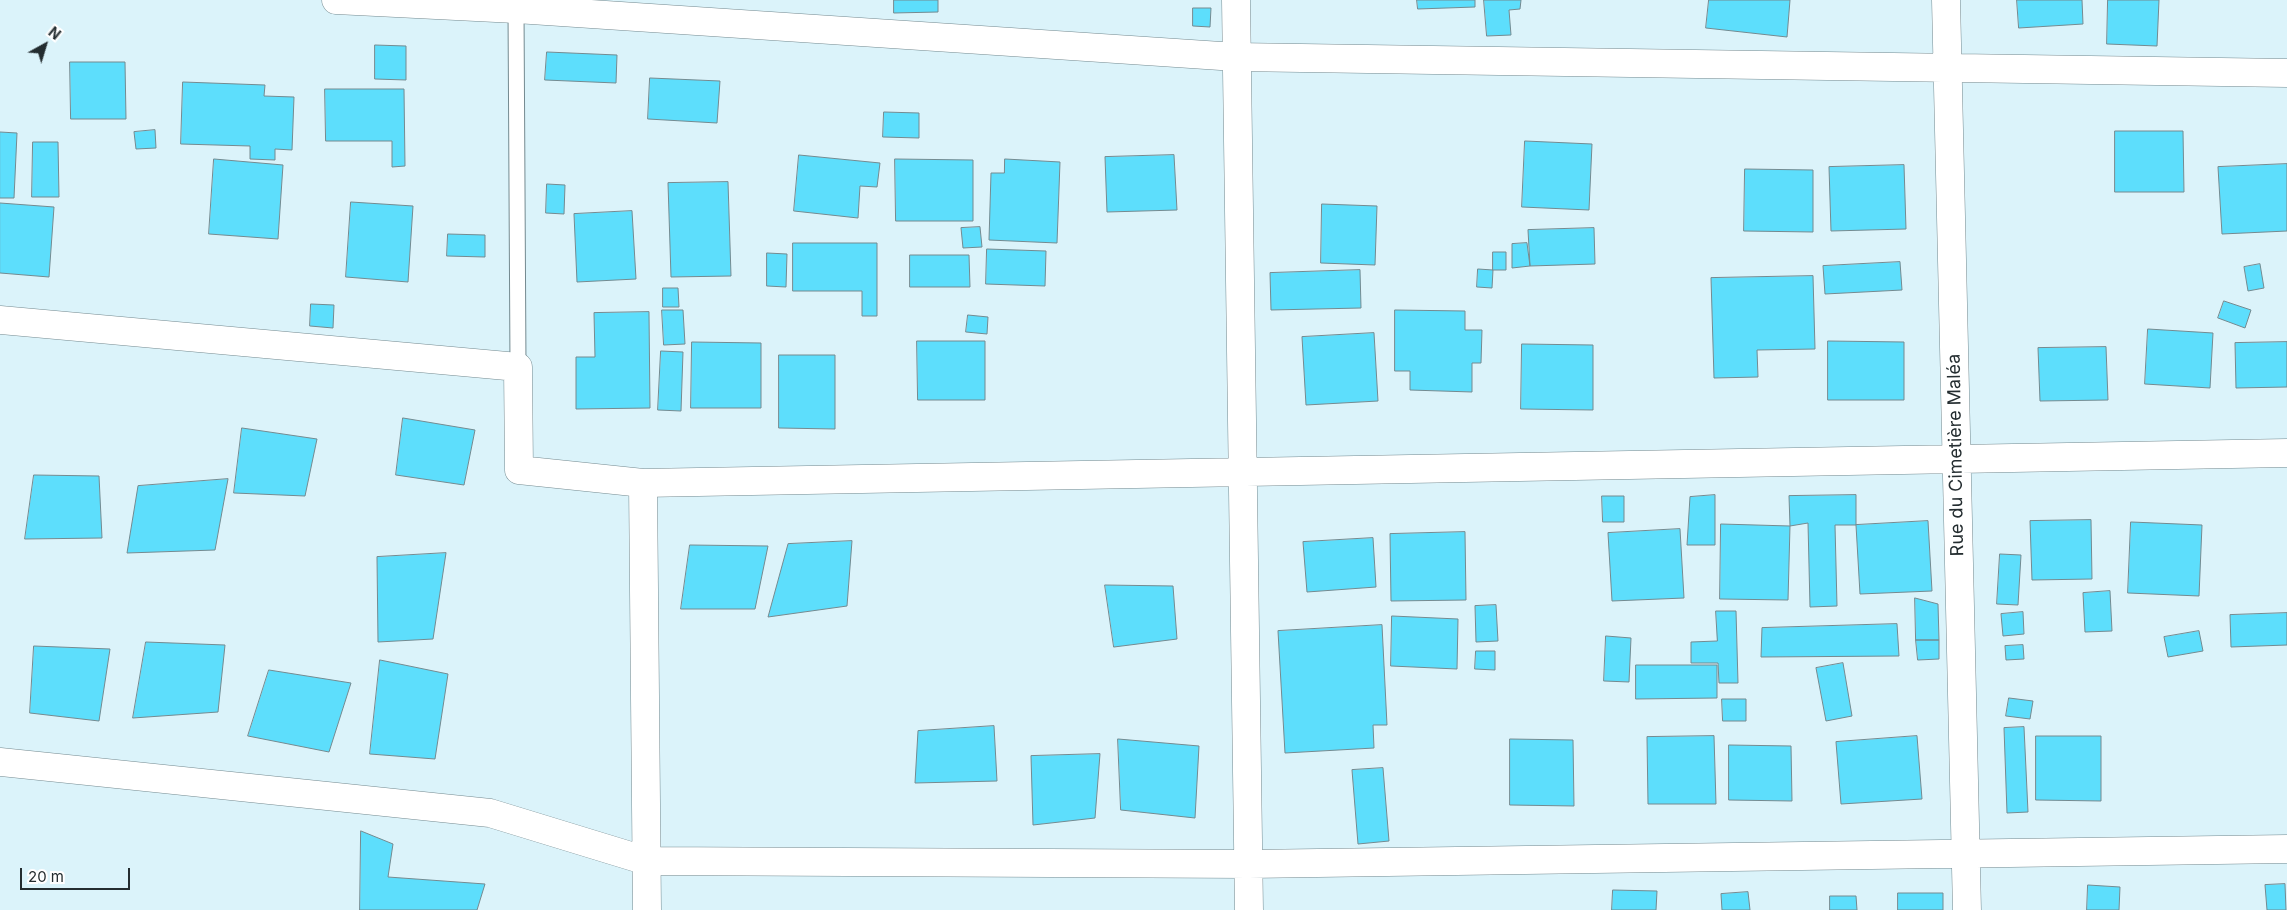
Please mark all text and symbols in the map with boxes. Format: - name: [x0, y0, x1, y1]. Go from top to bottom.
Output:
- north arrow: [20, 20, 70, 70]
- text: N: [45, 23, 64, 43]
- street label: Rue du Cimetière Maléa: [1943, 354, 1969, 556]
- scale bar: [22, 858, 132, 890]
- text: 20 m: [28, 867, 64, 886]

